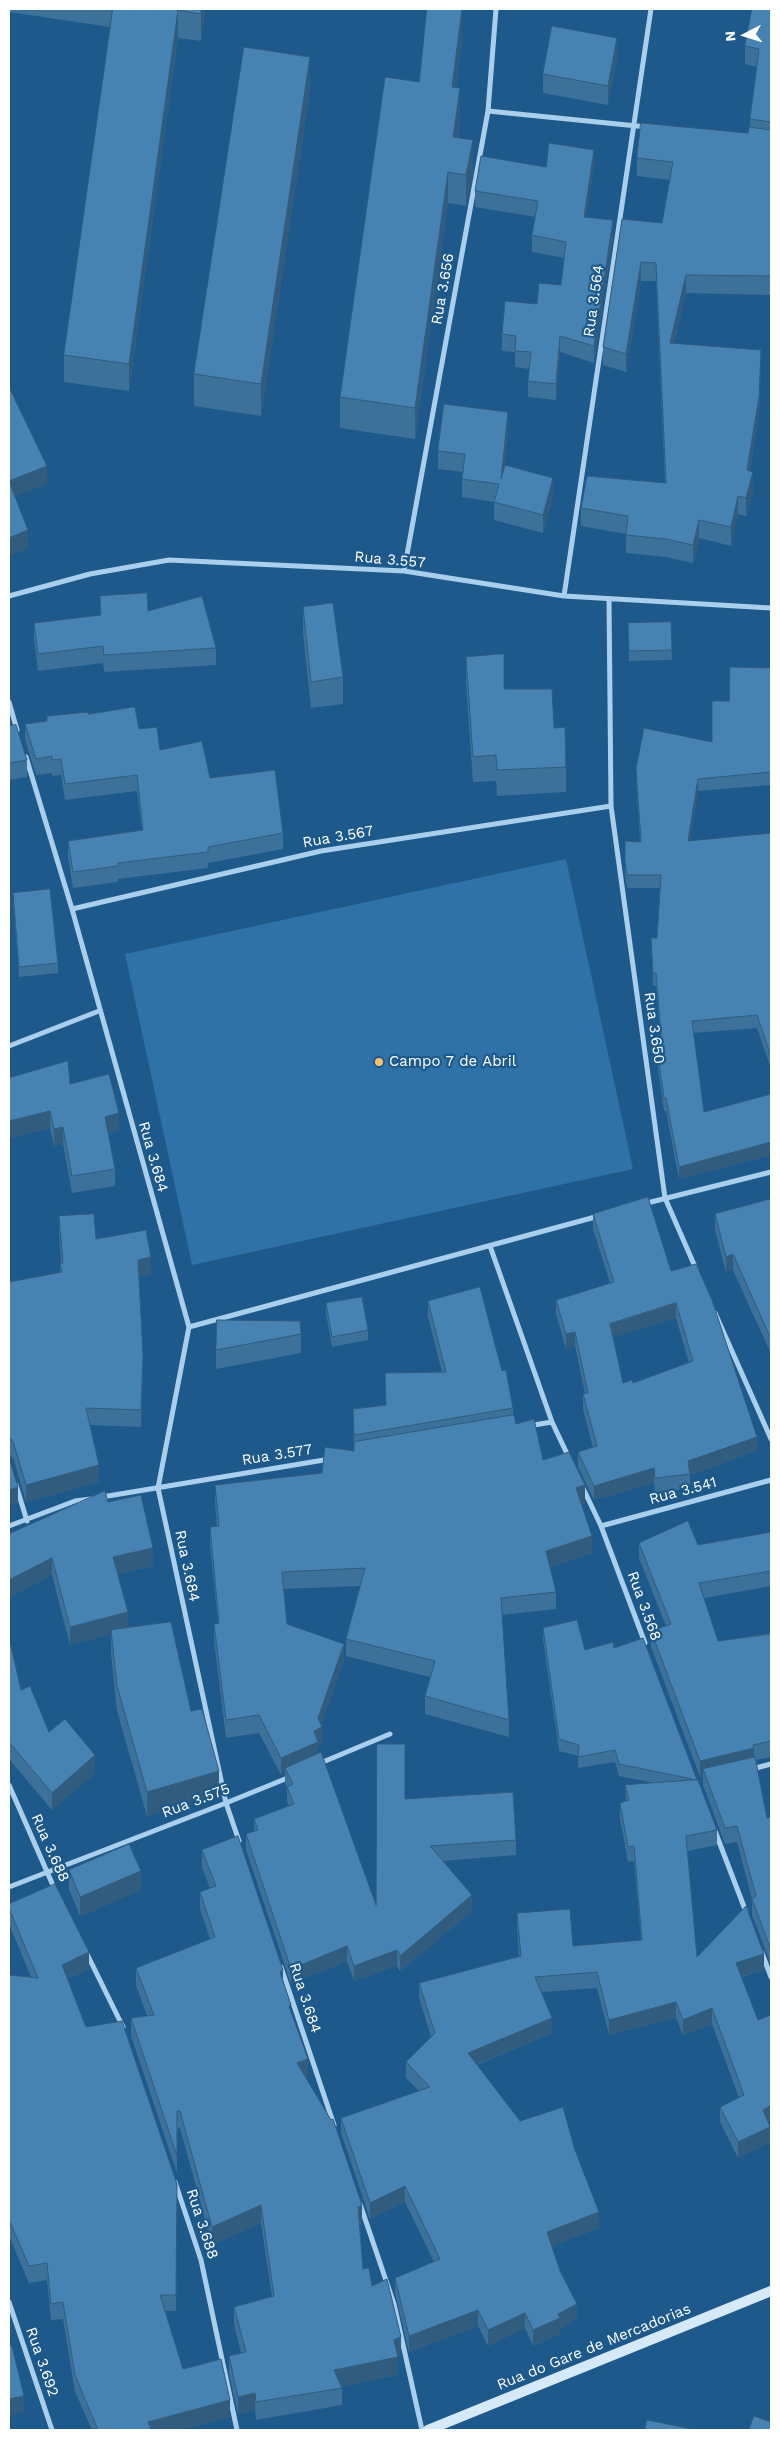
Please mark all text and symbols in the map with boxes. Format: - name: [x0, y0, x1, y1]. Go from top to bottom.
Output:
- north arrow: [720, 10, 770, 60]
- text: N: [722, 30, 738, 42]
- street label: Rua 3.656: [428, 252, 458, 326]
- street label: Rua 3.564: [580, 264, 608, 338]
- street label: Rua 3.557: [354, 548, 426, 572]
- street label: Rua 3.567: [301, 822, 375, 852]
- street label: Rua 3.650: [640, 991, 668, 1065]
- place label: Campo 7 de Abril: [389, 1053, 516, 1071]
- marker: Campo 7 de Abril: [373, 1056, 385, 1068]
- street label: Rua 3.684: [134, 1120, 172, 1194]
- street label: Rua 3.577: [241, 1441, 313, 1469]
- street label: Rua 3.541: [647, 1473, 719, 1509]
- street label: Rua 3.684: [171, 1529, 203, 1603]
- street label: Rua 3.568: [623, 1569, 665, 1643]
- street label: Rua 3.575: [160, 1780, 232, 1822]
- street label: Rua 3.688: [27, 1811, 73, 1885]
- street label: Rua 3.684: [285, 1961, 325, 2035]
- street label: Rua 3.688: [182, 2187, 222, 2261]
- street label: Rua do Gare de Mercadorias: [494, 2300, 694, 2394]
- street label: Rua 3.692: [22, 2325, 62, 2399]

